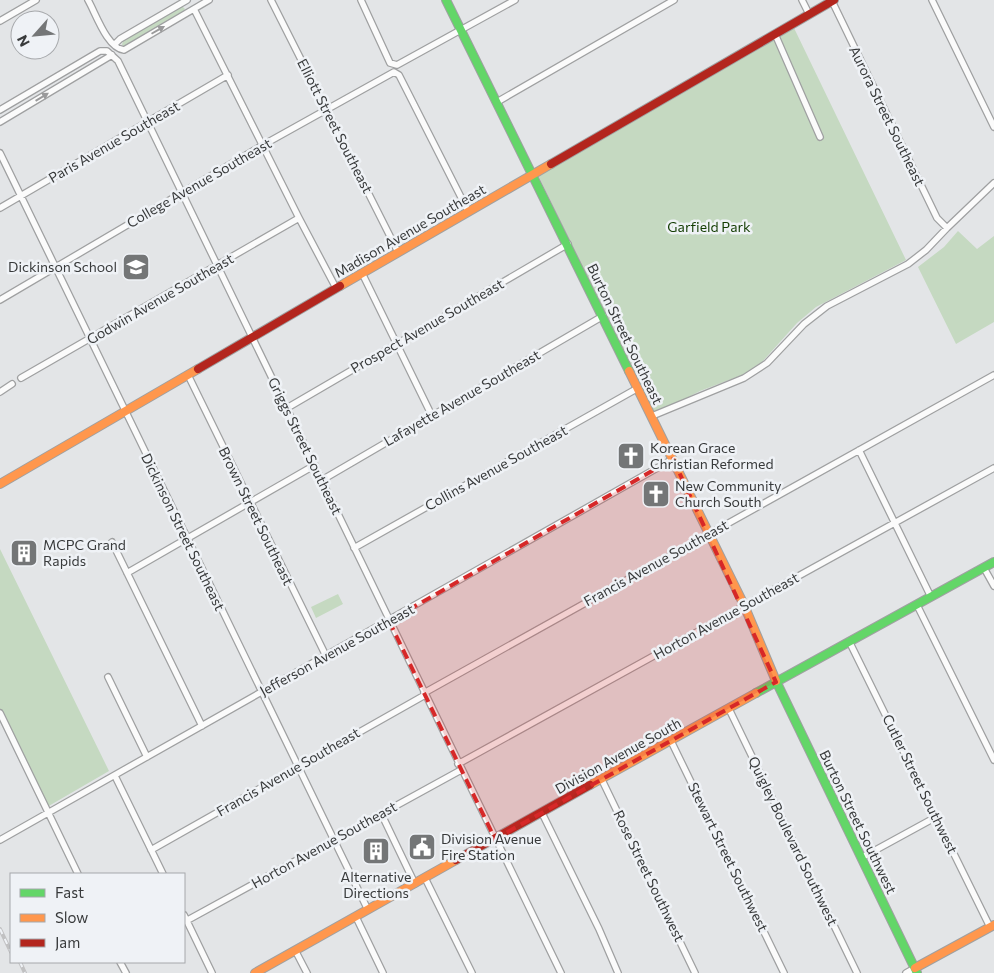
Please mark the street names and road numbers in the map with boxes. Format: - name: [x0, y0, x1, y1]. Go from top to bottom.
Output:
- street label: Aurora Street Southeast: [846, 43, 929, 189]
- street label: Elliott Street Southeast: [294, 56, 377, 196]
- street label: Paris Avenue Southeast: [45, 97, 183, 186]
- street label: College Avenue Southeast: [123, 134, 274, 231]
- street label: Madison Avenue Southeast: [331, 180, 489, 281]
- street label: Godwin Avenue Southeast: [83, 249, 236, 348]
- street label: Burton Street Southeast: [584, 261, 667, 407]
- street label: Prospect Avenue Southeast: [347, 275, 507, 376]
- street label: Lafayette Avenue Southeast: [380, 346, 543, 449]
- street label: Griggs Street Southeast: [265, 374, 346, 518]
- street label: Collins Avenue Southeast: [422, 421, 570, 514]
- street label: Brown Street Southeast: [216, 444, 297, 588]
- street label: Dickinson Street Southeast: [138, 450, 229, 613]
- street label: Francis Avenue Southeast: [581, 516, 731, 609]
- street label: Horton Avenue Southeast: [650, 568, 802, 663]
- street label: Jefferson Avenue Southeast: [256, 600, 417, 699]
- street label: Cutler Street Southwest: [879, 711, 962, 857]
- street label: Division Avenue South: [552, 714, 684, 797]
- street label: Francis Avenue Southeast: [213, 723, 363, 820]
- street label: Burton Street Southwest: [816, 747, 901, 897]
- street label: Quigley Boulevard Southwest: [745, 753, 842, 928]
- street label: Stewart Street Southwest: [685, 779, 772, 934]
- street label: Horton Avenue Southeast: [248, 797, 400, 892]
- street label: Rose Street Southwest: [610, 807, 689, 945]

